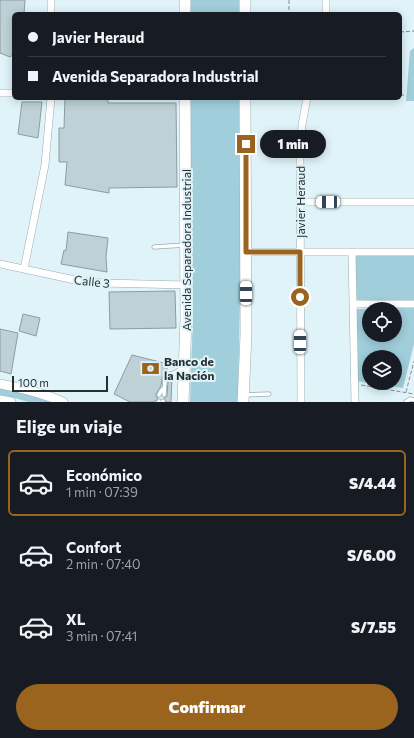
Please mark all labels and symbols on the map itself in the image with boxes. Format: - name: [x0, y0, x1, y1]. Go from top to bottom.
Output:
- callout: 1 min: [260, 130, 326, 158]
- route end: [237, 135, 255, 153]
- street label: Javier Heraud: [293, 166, 308, 238]
- street label: Avenida Separadora Industrial: [179, 169, 193, 331]
- car: [316, 196, 340, 208]
- street label: Calle 3: [73, 272, 111, 290]
- car: [240, 281, 252, 305]
- route start: [291, 288, 309, 306]
- car: [294, 330, 306, 354]
- place label: Banco de la Nación: [164, 354, 215, 382]
- bank icon: Banco de la Nación: [141, 358, 161, 378]
- scale bar: [12, 374, 108, 393]

